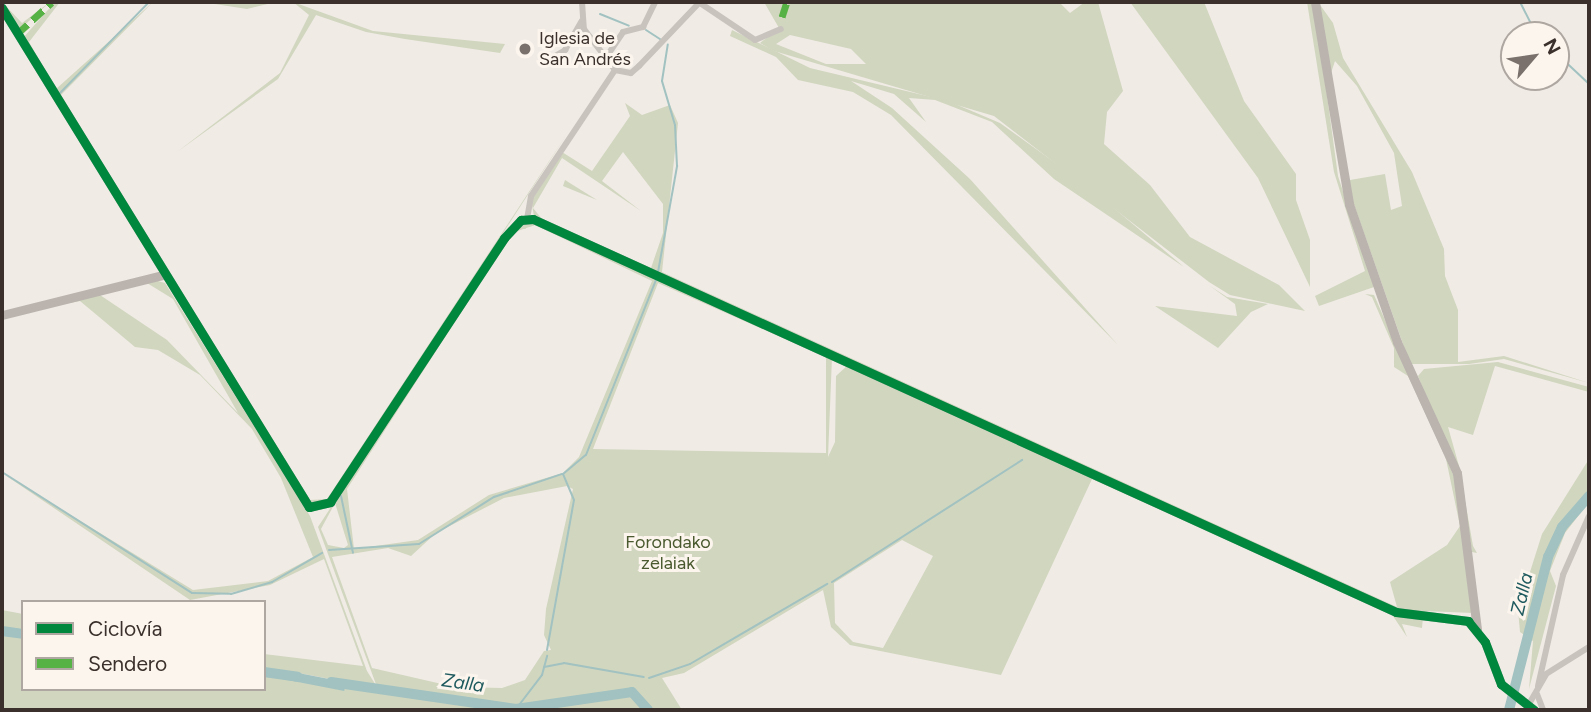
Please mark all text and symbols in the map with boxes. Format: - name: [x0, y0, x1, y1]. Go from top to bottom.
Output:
- north arrow: [1500, 21, 1570, 91]
- place label: Iglesia de San Andrés: [539, 28, 631, 70]
- text: N: [1538, 35, 1566, 59]
- marker: Iglesia de San Andrés: [517, 41, 533, 57]
- park label: Forondako zelaiak: [625, 532, 711, 574]
- water label: Zalla: [1506, 571, 1538, 617]
- legend: [21, 600, 266, 691]
- text: Ciclovía: [88, 616, 162, 641]
- text: Sendero: [88, 651, 167, 676]
- water label: Zalla: [440, 669, 486, 697]

